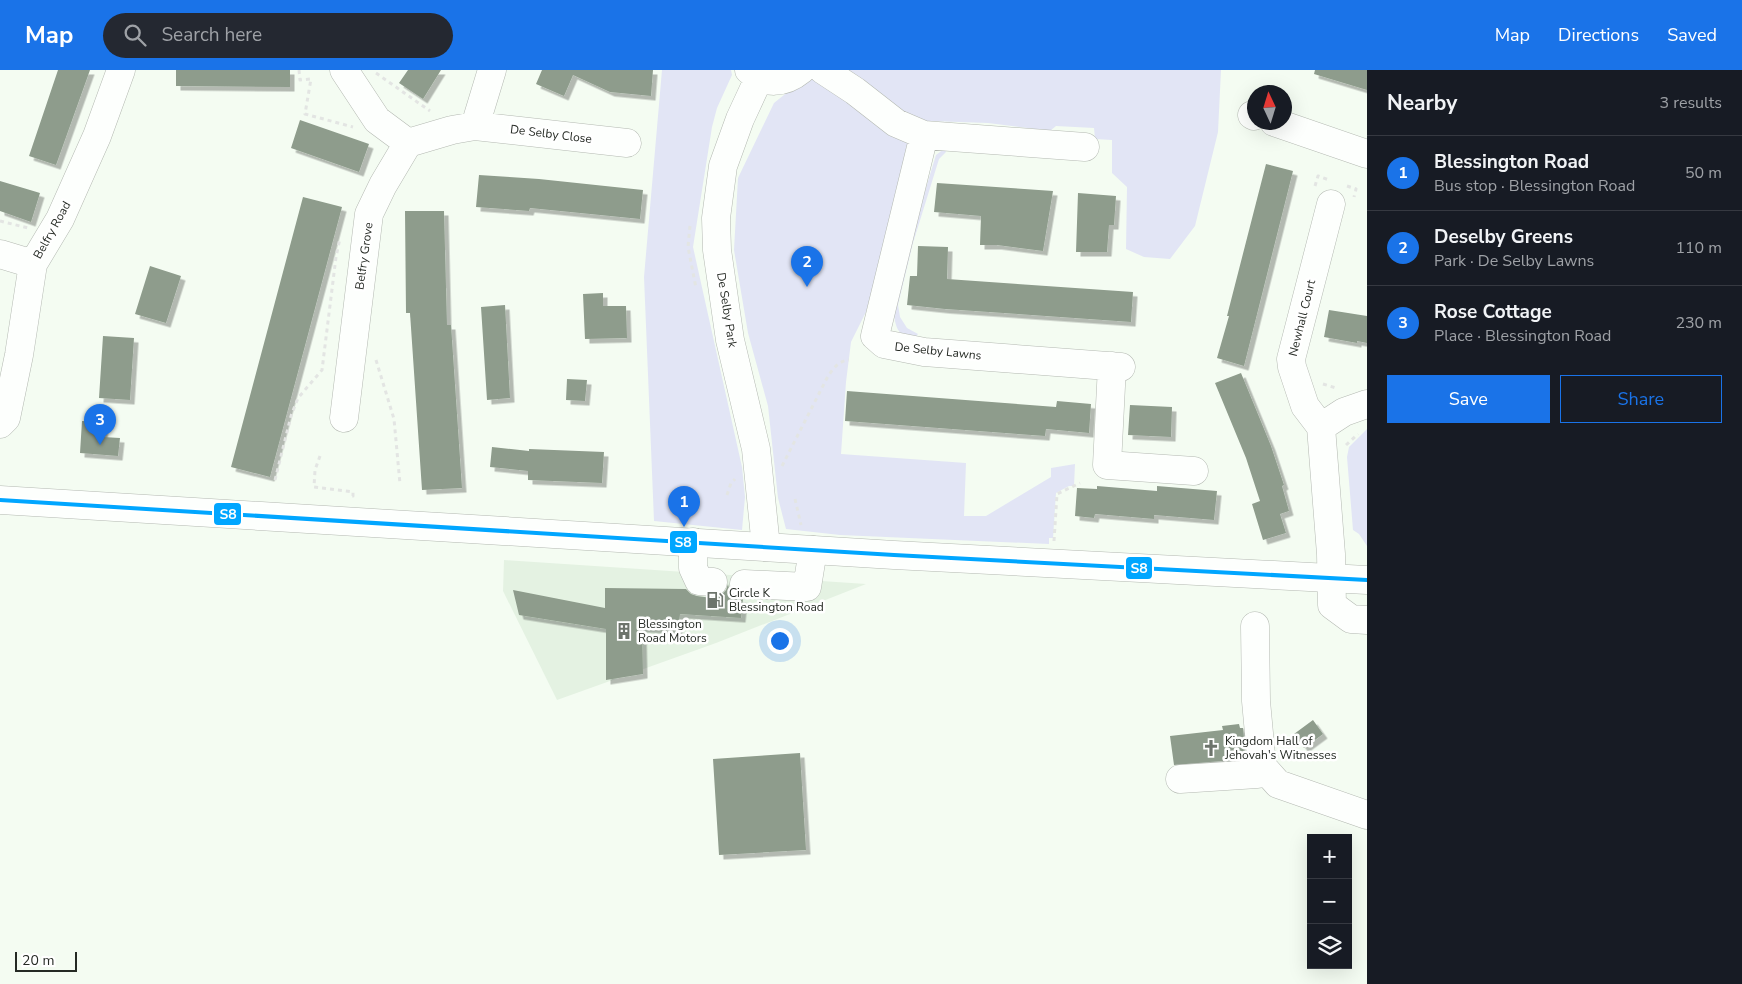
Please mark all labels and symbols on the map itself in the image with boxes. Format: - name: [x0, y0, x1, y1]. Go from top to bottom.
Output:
- north arrow: [1247, 85, 1292, 130]
- street label: De Selby Close: [509, 121, 593, 147]
- street label: Belfry Road: [30, 198, 74, 262]
- street label: Belfry Grove: [351, 221, 377, 291]
- pin: 2: [791, 246, 823, 287]
- street label: De Selby Park: [713, 271, 741, 350]
- street label: Newhall Court: [1285, 277, 1319, 358]
- street label: De Selby Lawns: [894, 338, 982, 364]
- pin: 3: [84, 404, 116, 445]
- pin: 1: [668, 486, 700, 527]
- line badge: S8: [213, 502, 242, 526]
- text: S8: [219, 505, 237, 524]
- line badge: S8: [669, 530, 698, 554]
- text: S8: [674, 533, 692, 552]
- line badge: S8: [1125, 556, 1153, 580]
- text: S8: [1130, 559, 1148, 578]
- place label: Circle K Blessington Road: [729, 585, 824, 615]
- fuel station icon: Circle K Blessington Road: [705, 590, 725, 610]
- place label: Blessington Road Motors: [638, 616, 707, 646]
- building icon: Blessington Road Motors: [614, 621, 634, 641]
- your location: [767, 628, 793, 654]
- place label: Kingdom Hall of Jehovah's Witnesses: [1224, 733, 1337, 763]
- church icon: Kingdom Hall of Jehovah's Witnesses: [1201, 738, 1221, 758]
- scale bar: [15, 949, 78, 972]

